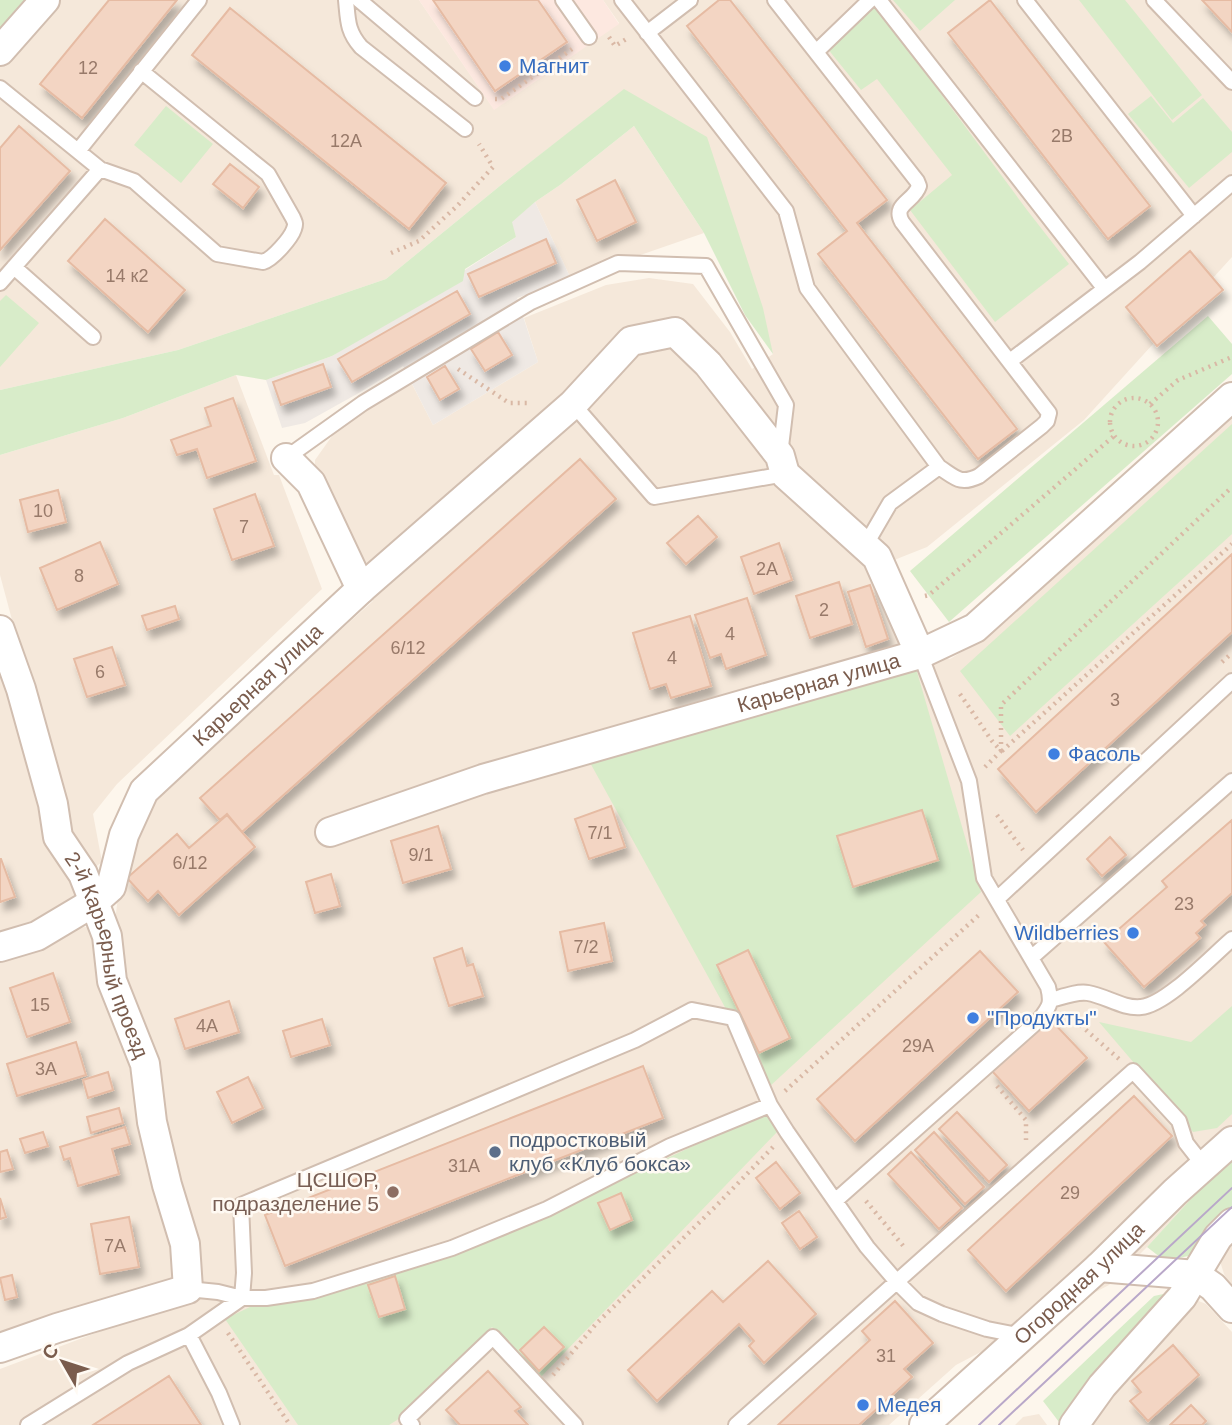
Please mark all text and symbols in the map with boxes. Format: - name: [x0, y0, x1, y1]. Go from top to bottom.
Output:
- place label: Магнит: [519, 54, 589, 77]
- house number: 12: [78, 58, 98, 78]
- marker: Магнит: [497, 58, 513, 74]
- house number: 2В: [1051, 126, 1073, 146]
- house number: 12А: [330, 131, 362, 151]
- house number: 14 к2: [106, 266, 148, 286]
- house number: 10: [33, 501, 53, 521]
- house number: 7: [239, 517, 249, 537]
- house number: 2А: [756, 559, 778, 579]
- house number: 8: [74, 566, 84, 586]
- house number: 2: [819, 600, 829, 620]
- street label: Карьерная улица: [188, 619, 327, 750]
- house number: 4: [725, 624, 735, 644]
- house number: 6/12: [390, 638, 426, 658]
- house number: 4: [667, 648, 677, 668]
- street label: Карьерная улица: [734, 648, 903, 717]
- house number: 6: [95, 662, 105, 682]
- house number: 3: [1110, 690, 1120, 710]
- place label: Фасоль: [1068, 742, 1141, 765]
- marker: Фасоль: [1046, 746, 1062, 762]
- house number: 7/1: [587, 823, 613, 843]
- house number: 9/1: [408, 845, 434, 865]
- street label: 2-й Карьерный проезд: [60, 847, 154, 1061]
- house number: 6/12: [172, 853, 208, 873]
- house number: 23: [1174, 894, 1194, 914]
- place label: Wildberries: [1014, 921, 1119, 944]
- marker: Wildberries: [1125, 925, 1141, 941]
- house number: 7/2: [573, 937, 599, 957]
- house number: 15: [30, 995, 50, 1015]
- place label: "Продукты": [987, 1006, 1097, 1029]
- marker: "Продукты": [965, 1010, 981, 1026]
- house number: 4А: [196, 1016, 218, 1036]
- house number: 29А: [902, 1036, 934, 1056]
- house number: 3А: [35, 1059, 57, 1079]
- place label: подростковый клуб «Клуб бокса»: [509, 1128, 691, 1175]
- marker: подростковый клуб «Клуб бокса»: [487, 1144, 503, 1160]
- house number: 31А: [448, 1156, 480, 1176]
- place label: ЦСШОР, подразделение 5: [212, 1168, 379, 1215]
- house number: 29: [1060, 1183, 1080, 1203]
- marker: ЦСШОР, подразделение 5: [385, 1184, 401, 1200]
- street label: Огородная улица: [1009, 1217, 1149, 1349]
- house number: 7А: [104, 1236, 126, 1256]
- north arrow: [28, 1327, 98, 1397]
- text: С: [38, 1339, 63, 1364]
- house number: 31: [876, 1346, 896, 1366]
- place label: Медея: [877, 1393, 941, 1416]
- marker: Медея: [855, 1397, 871, 1413]

